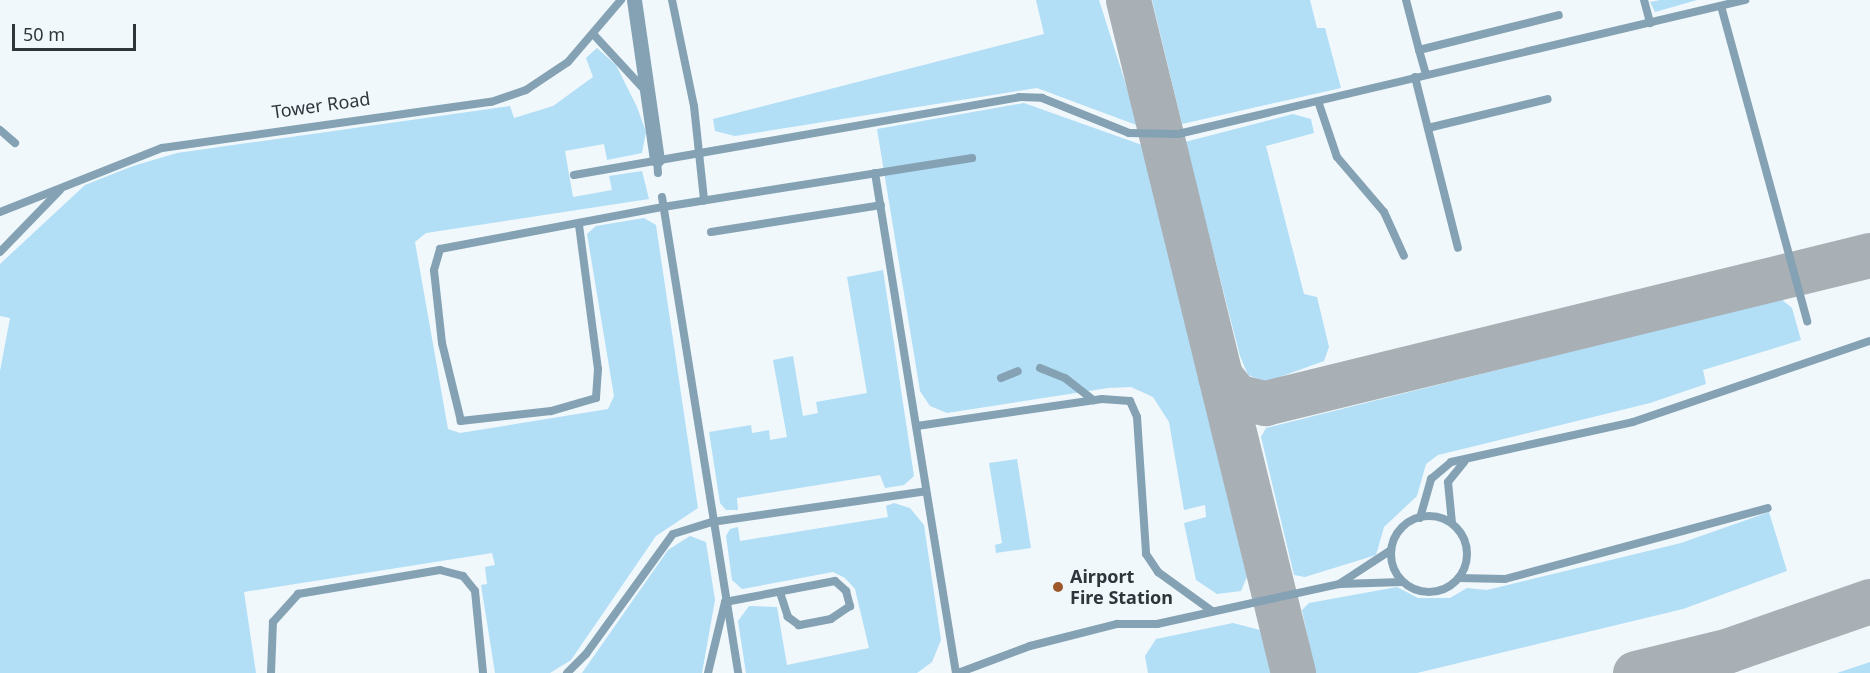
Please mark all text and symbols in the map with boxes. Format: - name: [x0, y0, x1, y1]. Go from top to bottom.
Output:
- scale bar: [15, 12, 140, 50]
- text: 50 m: [23, 22, 65, 46]
- street label: Tower Road: [271, 87, 371, 123]
- place label: Airport Fire Station: [1070, 566, 1173, 608]
- marker: Airport Fire Station: [1051, 580, 1065, 594]

